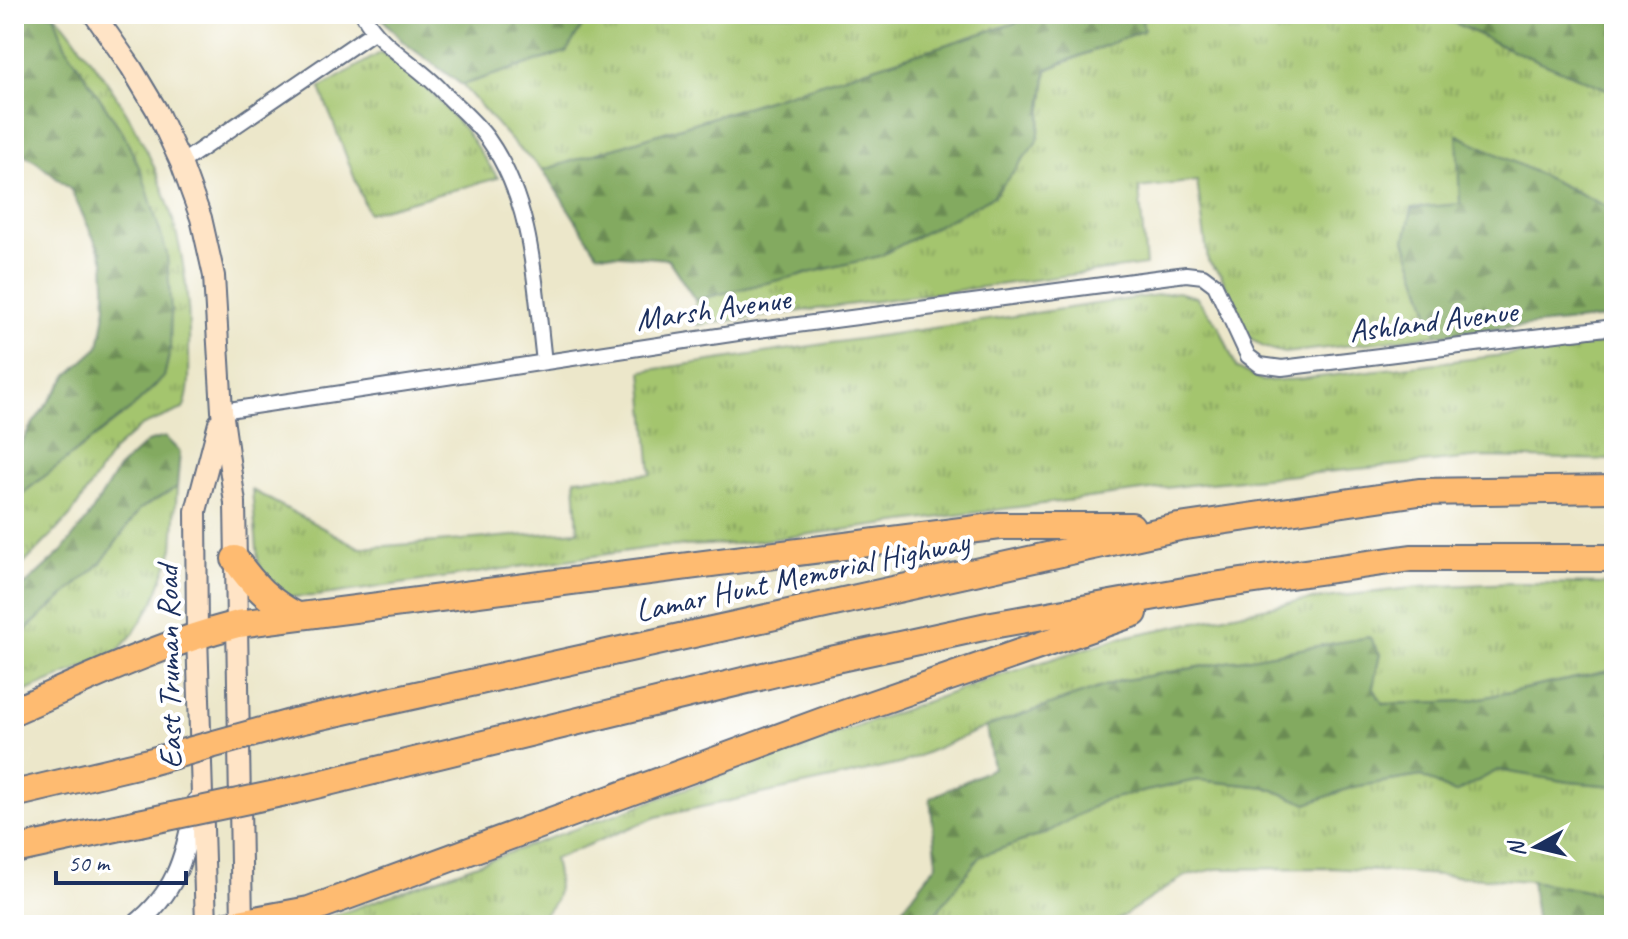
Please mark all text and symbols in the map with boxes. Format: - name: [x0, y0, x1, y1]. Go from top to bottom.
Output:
- street label: Marsh Avenue: [633, 278, 795, 340]
- street label: Ashland Avenue: [1347, 290, 1522, 352]
- street label: Lamar Hunt Memorial Highway: [632, 520, 974, 631]
- street label: East Truman Road: [147, 561, 191, 769]
- north arrow: [1496, 807, 1576, 887]
- scale bar: [56, 835, 186, 885]
- text: N: [1502, 838, 1532, 858]
- text: 50 m: [68, 848, 111, 878]

